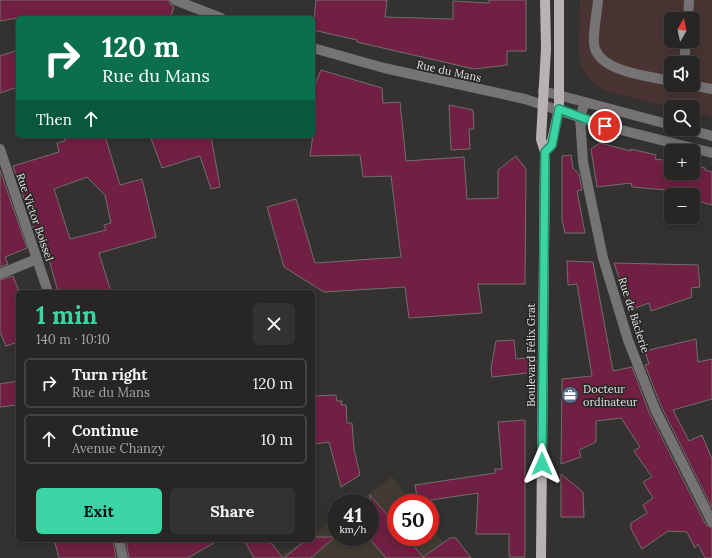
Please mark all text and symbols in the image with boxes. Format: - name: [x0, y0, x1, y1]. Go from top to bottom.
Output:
- north arrow: [664, 12, 700, 48]
- map controls: [664, 12, 700, 224]
- text: 120 m: [102, 29, 179, 65]
- icon: right: [36, 32, 88, 84]
- button: sound: [664, 56, 700, 92]
- street label: Rue du Mans: [415, 57, 483, 85]
- text: Rue du Mans: [102, 64, 210, 87]
- button: search: [664, 100, 700, 136]
- icon: ahead: [80, 108, 102, 130]
- pin: [588, 109, 622, 143]
- text: Then: [36, 110, 72, 129]
- icon: arrive: [594, 115, 616, 137]
- button: +: [664, 144, 700, 180]
- street label: Rue Victor Boissel: [13, 171, 57, 263]
- button: −: [664, 188, 700, 224]
- street label: Rue de Bâclerie: [615, 275, 653, 355]
- text: 1 min: [36, 300, 97, 331]
- street label: Boulevard Félix Grat: [524, 302, 538, 407]
- button: close: [253, 303, 295, 345]
- text: 140 m · 10:10: [36, 331, 110, 348]
- text: Turn right: [72, 365, 148, 384]
- icon: right: [38, 372, 60, 394]
- text: 120 m: [253, 374, 293, 393]
- place label: Docteur ordinateur: [583, 382, 638, 409]
- text: Rue du Mans: [72, 384, 150, 401]
- office icon: Docteur ordinateur: [560, 385, 580, 405]
- text: Continue: [72, 421, 138, 440]
- icon: ahead: [38, 428, 60, 450]
- text: 10 m: [261, 430, 293, 449]
- text: Avenue Chanzy: [72, 440, 165, 457]
- position arrow: [521, 443, 563, 485]
- button: Exit: [36, 488, 162, 534]
- button: Share: [170, 488, 295, 534]
- speed limit sign: 50: [387, 494, 439, 546]
- text: 41: [343, 502, 363, 527]
- text: km/h: [339, 523, 367, 536]

